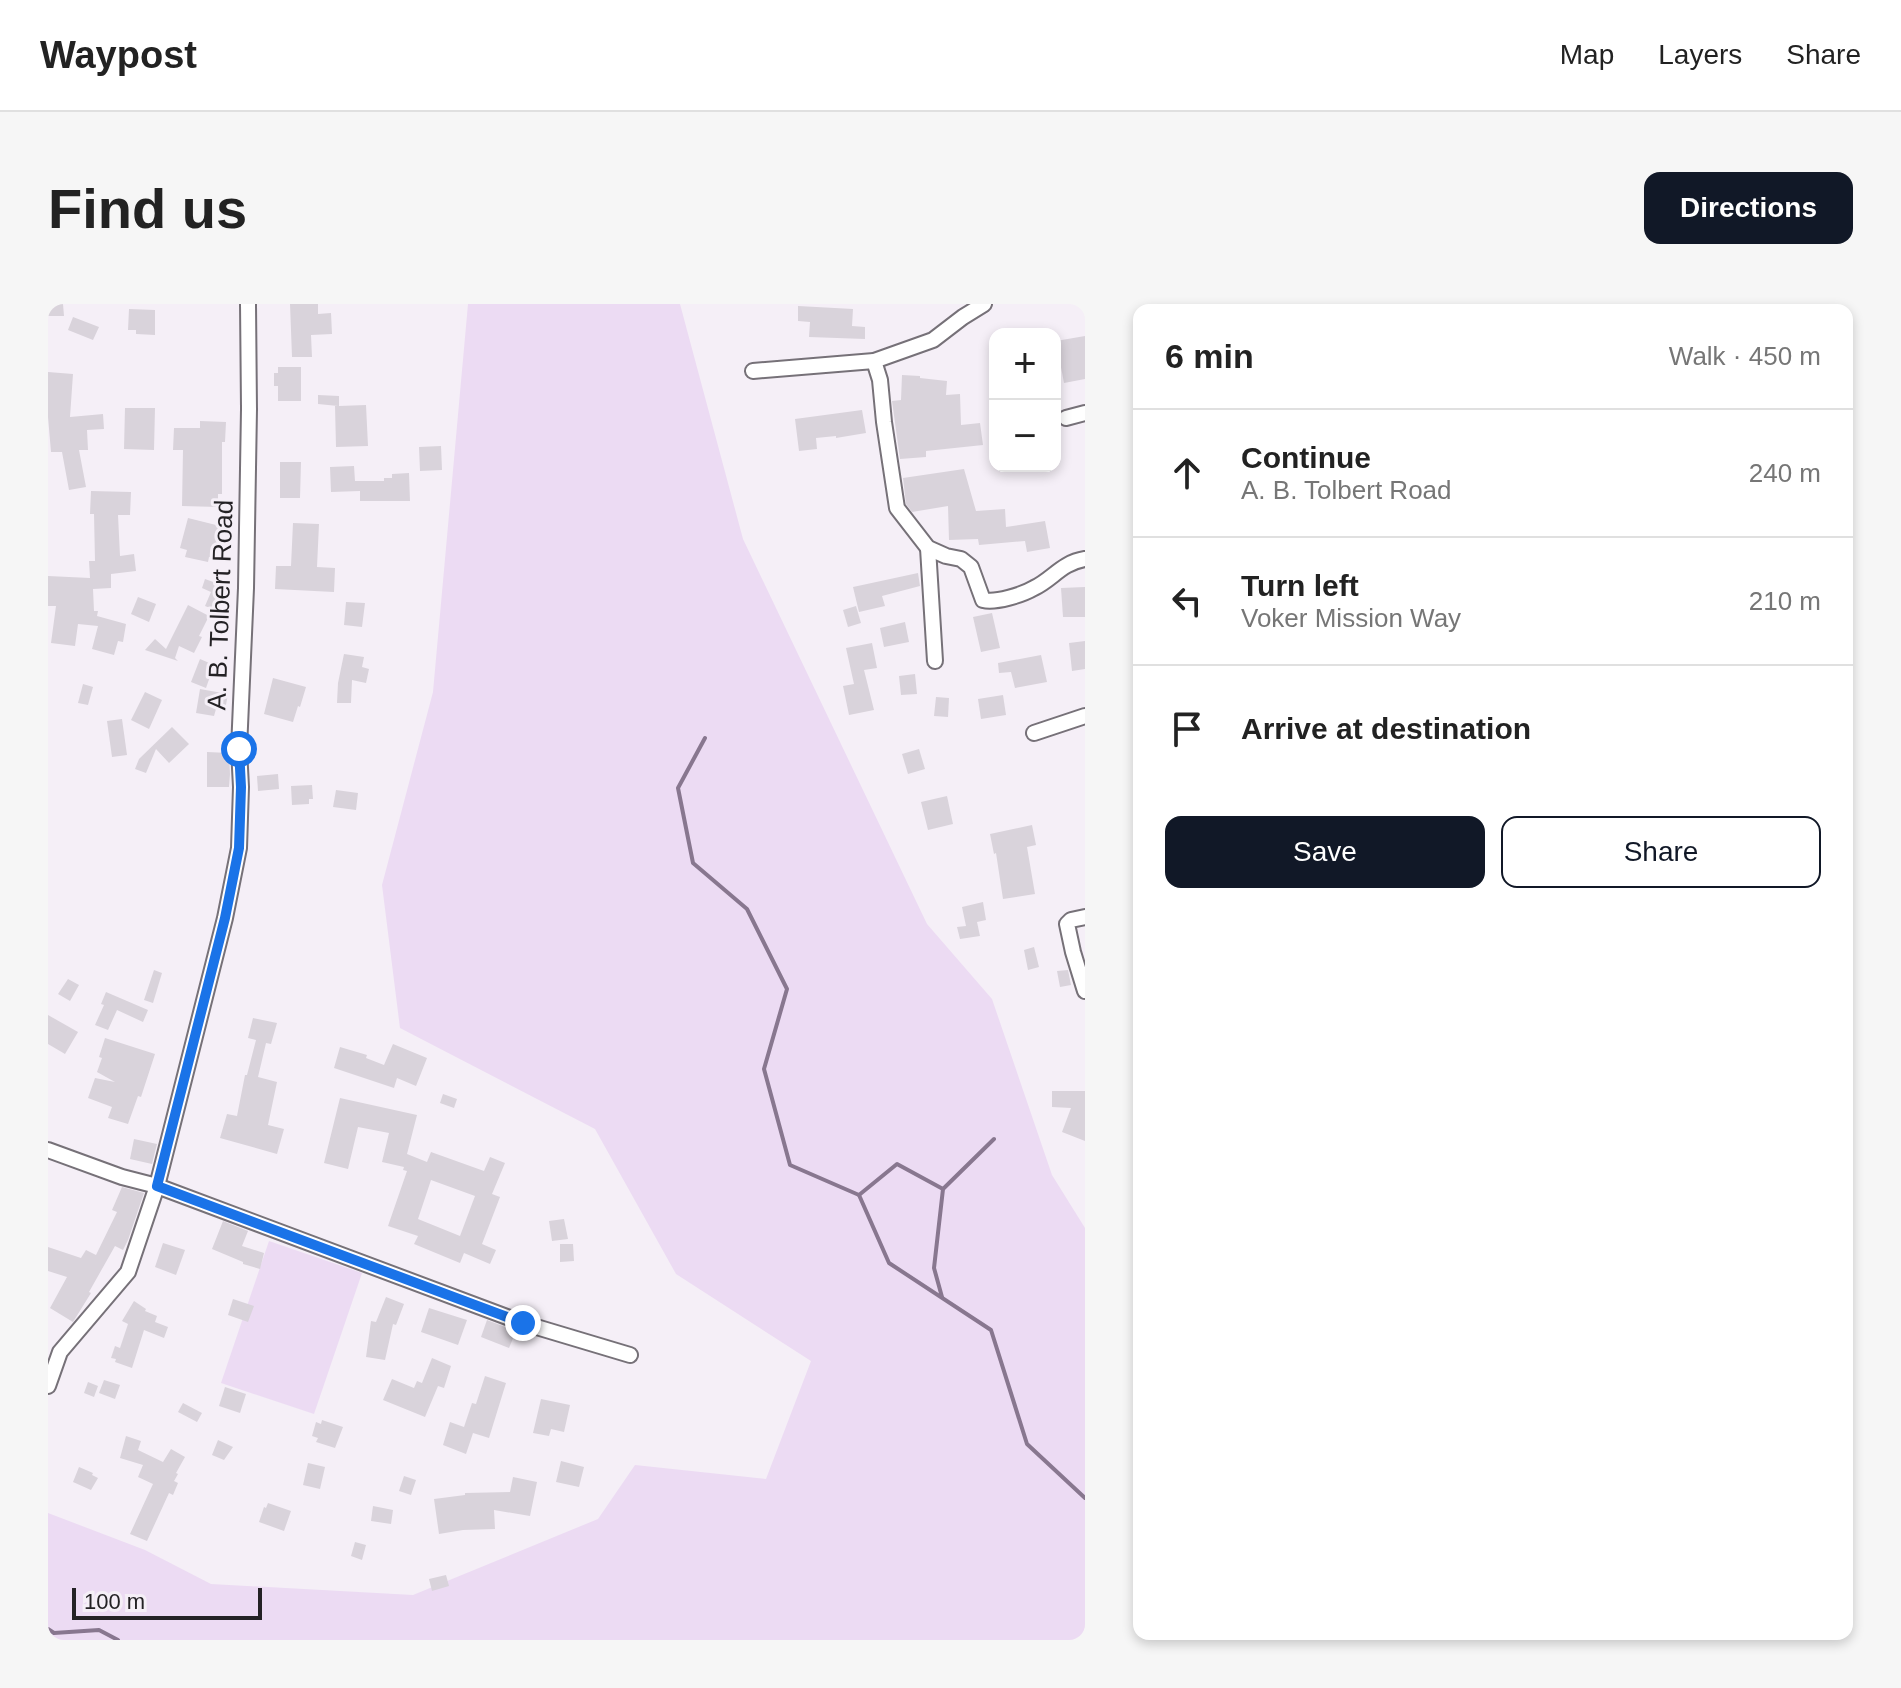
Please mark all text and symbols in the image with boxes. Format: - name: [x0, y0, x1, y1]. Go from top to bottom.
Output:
- text: Waypost: [40, 34, 197, 76]
- text: Map: [1560, 39, 1614, 70]
- text: Layers: [1658, 39, 1742, 70]
- text: Share: [1786, 39, 1861, 70]
- button: Directions: [1644, 172, 1853, 244]
- text: Find us: [48, 177, 247, 240]
- map controls: [989, 328, 1061, 472]
- button: +: [989, 328, 1061, 400]
- text: 6 min: [1165, 337, 1254, 375]
- text: Walk · 450 m: [1669, 341, 1821, 371]
- button: −: [989, 400, 1061, 472]
- text: Continue: [1241, 441, 1371, 474]
- icon: ahead: [1165, 451, 1209, 495]
- text: 240 m: [1749, 458, 1821, 488]
- text: A. B. Tolbert Road: [1241, 475, 1452, 505]
- street label: A. B. Tolbert Road: [201, 499, 239, 711]
- text: Turn left: [1241, 569, 1359, 602]
- icon: left: [1165, 579, 1209, 623]
- text: 210 m: [1749, 586, 1821, 616]
- text: Voker Mission Way: [1241, 603, 1461, 633]
- icon: arrive: [1165, 707, 1209, 751]
- text: Arrive at destination: [1241, 712, 1531, 745]
- route start: [221, 731, 257, 767]
- button: Save: [1165, 816, 1485, 888]
- button: Share: [1501, 816, 1821, 888]
- route end: [505, 1305, 541, 1341]
- scale bar: [72, 1584, 262, 1620]
- text: 100 m: [84, 1589, 145, 1614]

